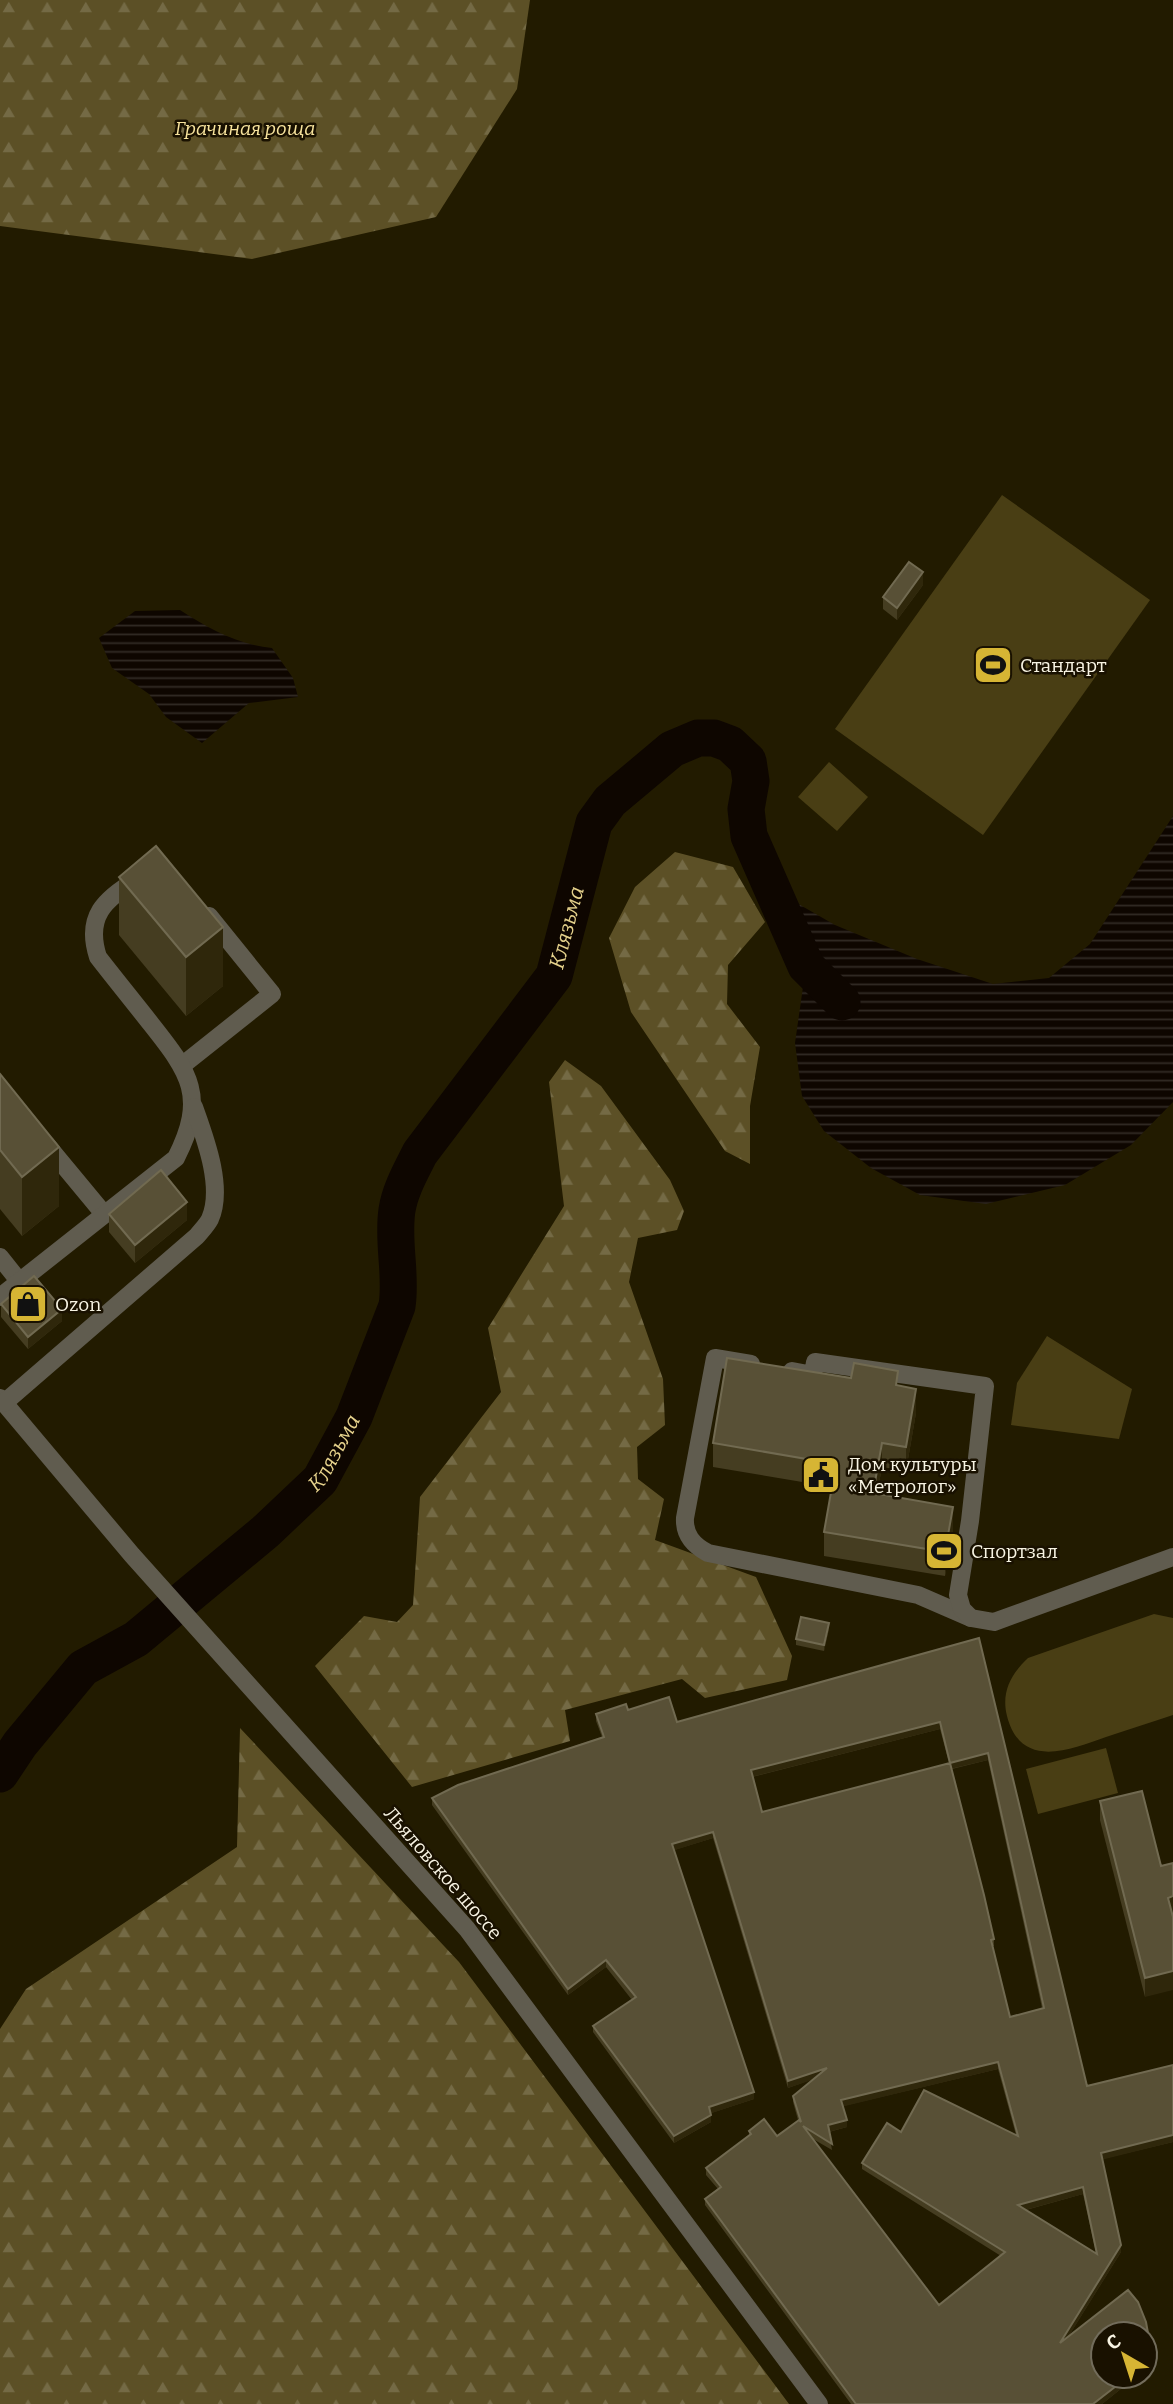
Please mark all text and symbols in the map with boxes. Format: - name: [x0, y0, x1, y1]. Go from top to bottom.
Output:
- park label: Грачиная роща: [175, 117, 315, 140]
- sports icon: Стандарт: [972, 644, 1014, 686]
- place label: Стандарт: [1020, 654, 1107, 677]
- water label: Клязьма: [543, 884, 590, 972]
- shop icon: Ozon: [7, 1283, 49, 1325]
- place label: Ozon: [55, 1293, 101, 1316]
- water label: Клязьма: [303, 1410, 366, 1497]
- place label: Дом культуры «Метролог»: [848, 1453, 977, 1498]
- public building icon: Дом культуры «Метролог»: [800, 1454, 842, 1496]
- sports icon: Спортзал: [923, 1530, 965, 1572]
- place label: Спортзал: [971, 1540, 1058, 1563]
- street label: Льяловское шоссе: [379, 1802, 507, 1944]
- north arrow: [1089, 2320, 1159, 2390]
- text: С: [1102, 2329, 1126, 2355]

